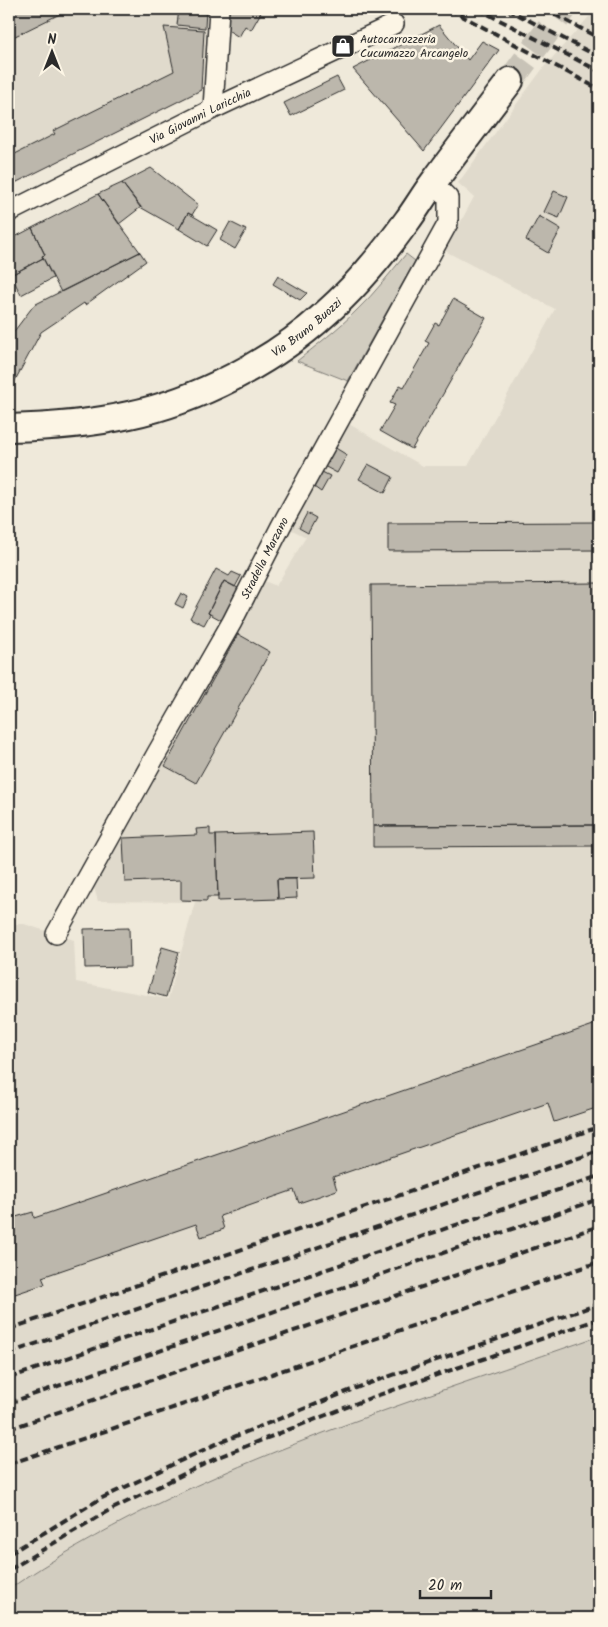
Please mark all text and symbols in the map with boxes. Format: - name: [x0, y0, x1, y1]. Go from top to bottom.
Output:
- north arrow: [28, 28, 78, 78]
- text: N: [48, 29, 57, 51]
- place label: Autocarrozzeria Cucumazzo Arcangelo: [360, 30, 468, 63]
- shop icon: Autocarrozzeria Cucumazzo Arcangelo: [330, 33, 356, 59]
- street label: Via Giovanni Laricchia: [146, 83, 255, 149]
- street label: Via Bruno Buozzi: [268, 293, 347, 362]
- street label: Stradella Marzano: [236, 513, 294, 603]
- scale bar: [420, 1567, 492, 1599]
- text: 20 m: [428, 1574, 462, 1598]

